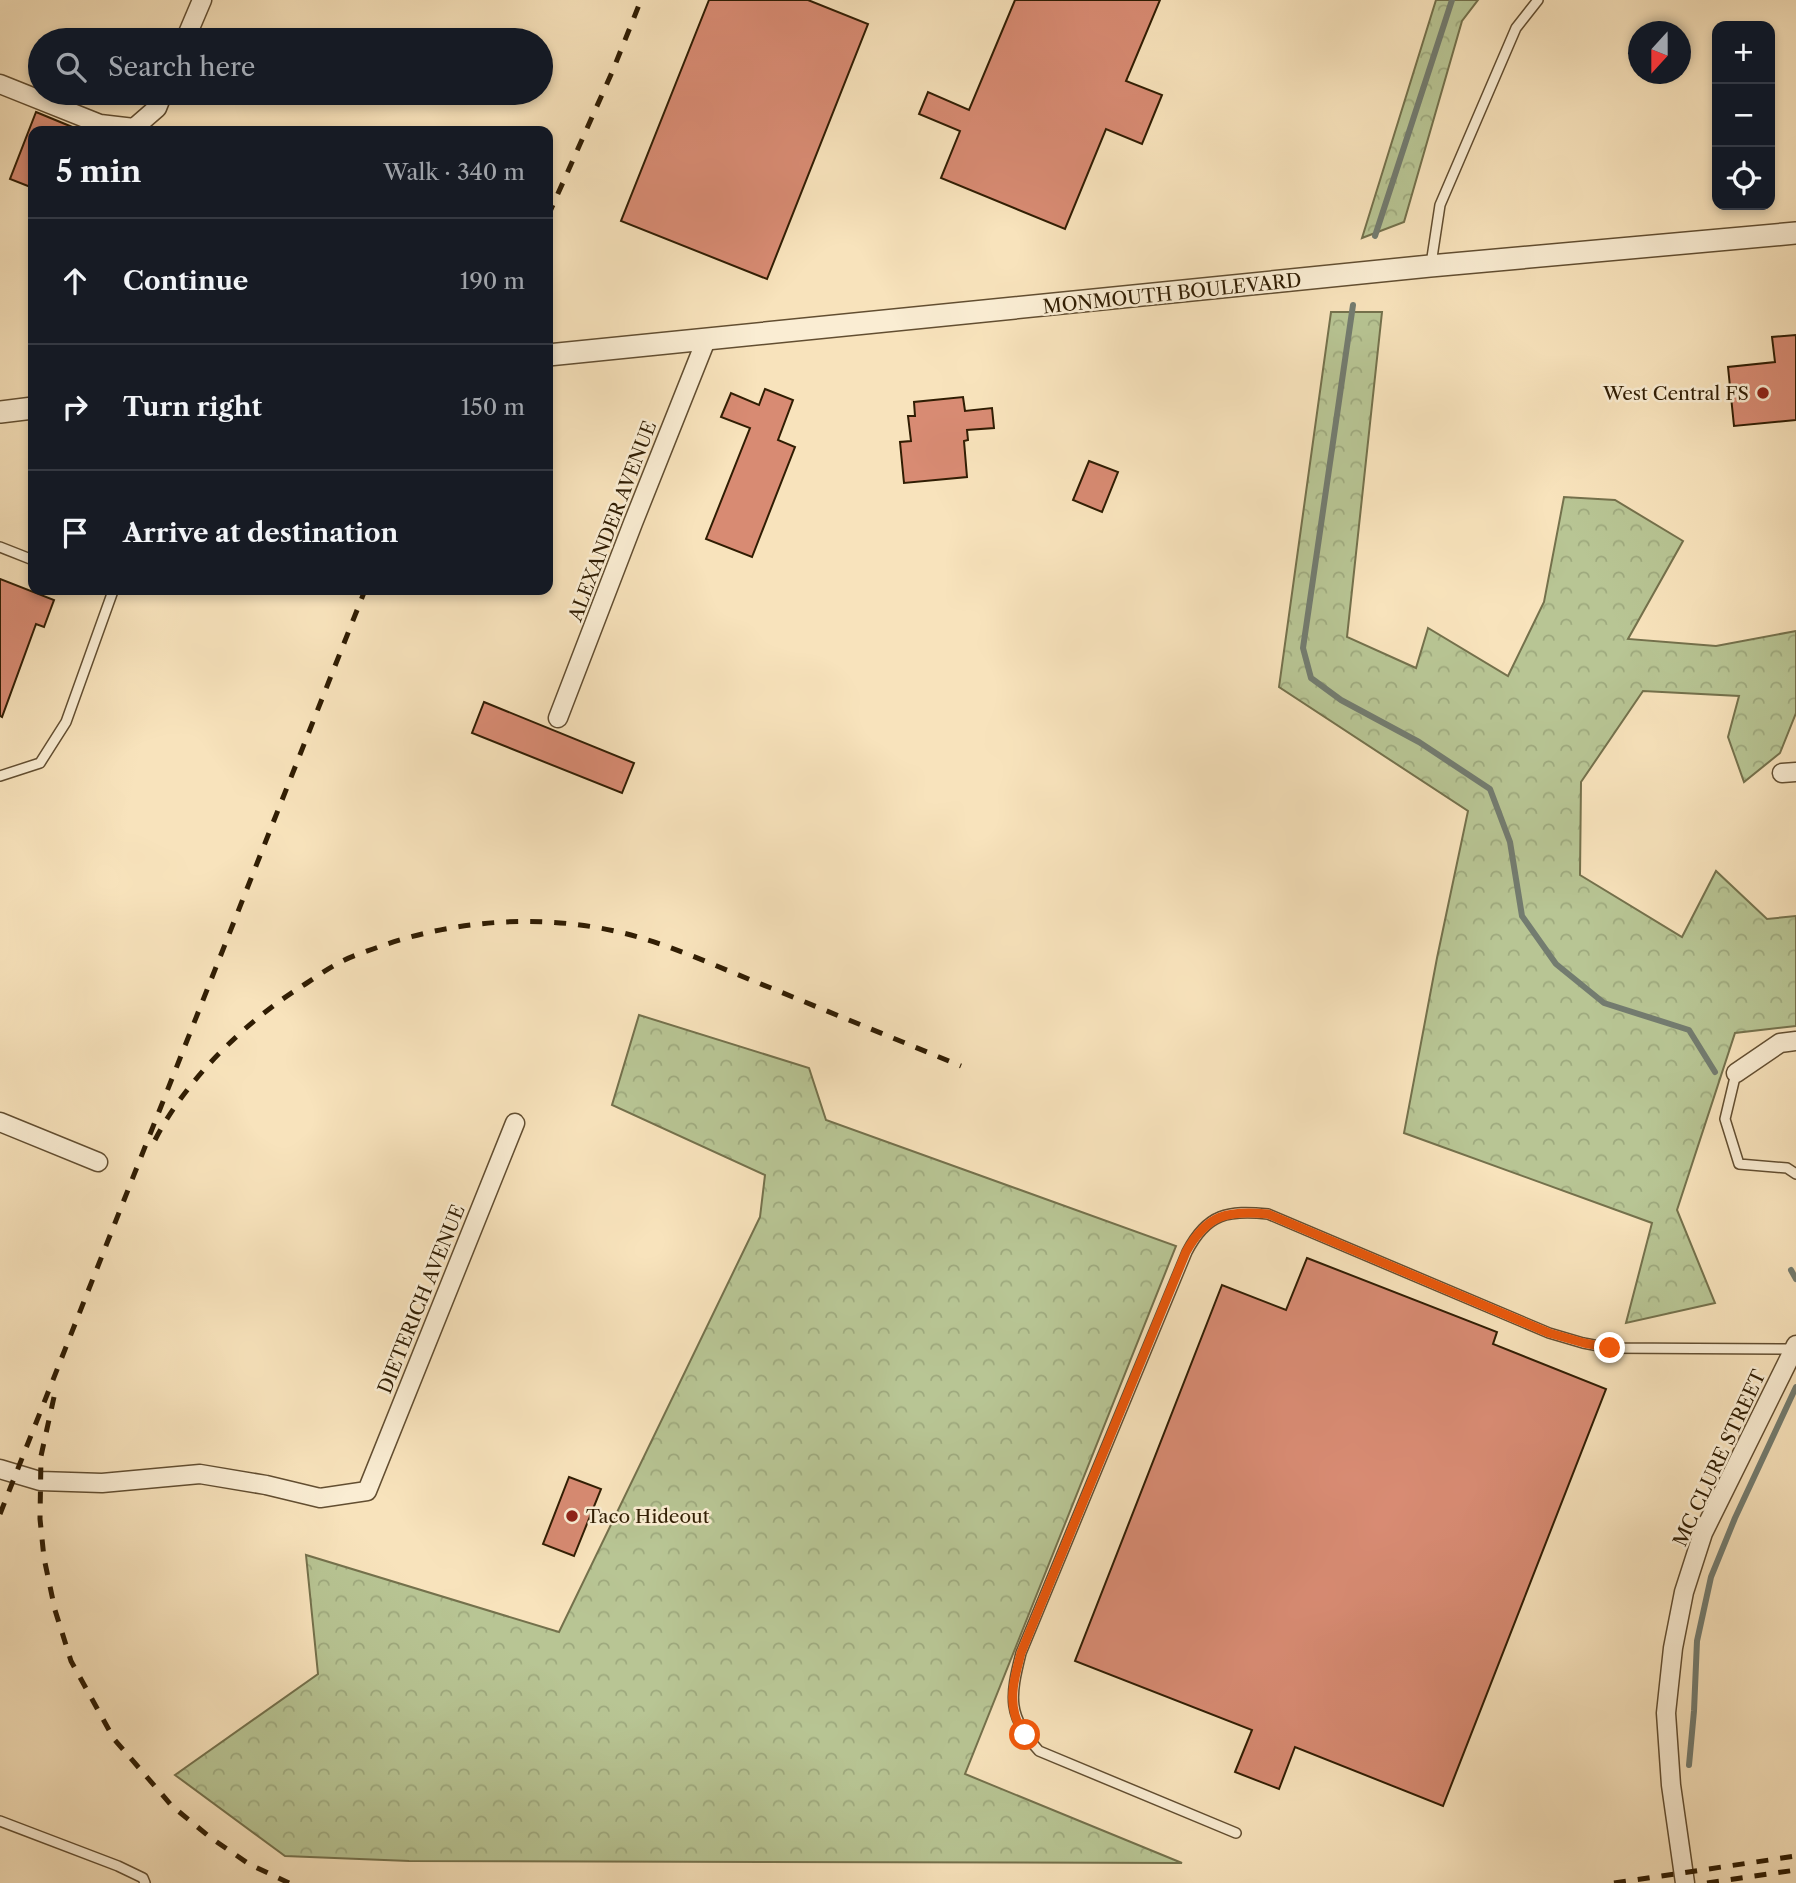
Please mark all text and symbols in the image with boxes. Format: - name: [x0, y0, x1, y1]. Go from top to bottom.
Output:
- north arrow: [1628, 21, 1691, 84]
- map controls: [1712, 21, 1775, 210]
- button: +: [1712, 21, 1775, 84]
- search box: [28, 28, 553, 105]
- icon: search: [52, 48, 90, 86]
- text: Search here: [108, 51, 255, 83]
- button: −: [1712, 84, 1775, 147]
- button: locate: [1712, 147, 1775, 210]
- text: 5 min: [56, 153, 141, 190]
- text: Walk · 340 m: [383, 158, 525, 186]
- icon: ahead: [56, 262, 94, 300]
- text: Continue: [123, 265, 248, 297]
- text: 190 m: [460, 267, 525, 295]
- street label: MONMOUTH BOULEVARD: [1042, 268, 1302, 319]
- place label: West Central FS: [1602, 382, 1749, 405]
- marker: West Central FS: [1755, 385, 1771, 401]
- icon: right: [56, 388, 94, 426]
- text: Turn right: [123, 391, 262, 423]
- text: 150 m: [461, 393, 525, 421]
- street label: ALEXANDER AVENUE: [563, 418, 661, 626]
- icon: arrive: [56, 514, 94, 552]
- text: Arrive at destination: [123, 517, 398, 549]
- street label: DIETERICH AVENUE: [373, 1201, 470, 1397]
- route end: [1594, 1332, 1625, 1363]
- street label: MC CLURE STREET: [1668, 1366, 1771, 1550]
- place label: Taco Hideout: [586, 1505, 710, 1528]
- marker: Taco Hideout: [564, 1508, 580, 1524]
- route start: [1009, 1719, 1040, 1750]

